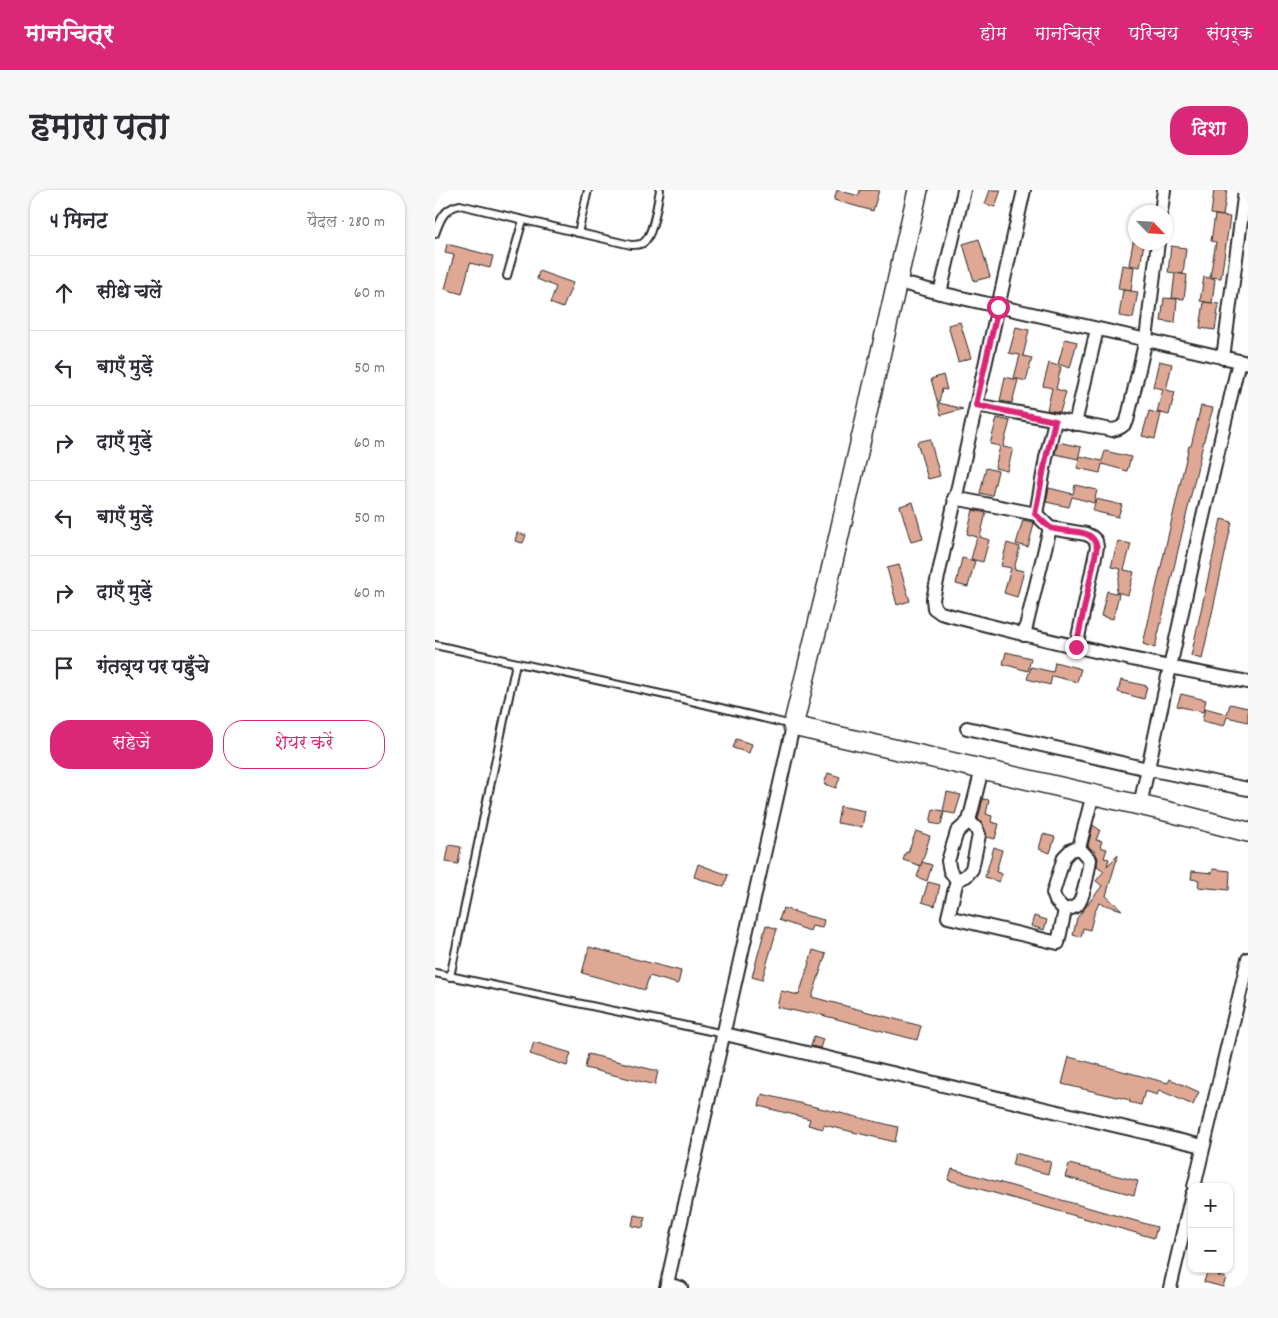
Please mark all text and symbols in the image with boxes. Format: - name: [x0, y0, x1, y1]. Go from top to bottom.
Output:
- text: मानचित्र: [25, 18, 113, 52]
- text: होम: [980, 23, 1006, 48]
- text: मानचित्र: [1034, 23, 1101, 48]
- text: परिचय: [1129, 23, 1178, 48]
- text: संपर्क: [1206, 23, 1253, 48]
- text: हमारा पता: [30, 105, 169, 155]
- button: दिशा: [1170, 106, 1248, 155]
- north arrow: [1128, 205, 1173, 250]
- text: 4 मिनट: [50, 208, 108, 238]
- text: पैदल · 280 m: [307, 211, 385, 234]
- icon: ahead: [50, 279, 78, 307]
- text: सीधे चलें: [97, 280, 162, 307]
- text: 60 m: [354, 282, 385, 305]
- route start: [987, 296, 1010, 319]
- icon: left: [50, 354, 78, 382]
- text: बाएँ मुड़ें: [97, 355, 153, 382]
- text: 50 m: [354, 357, 385, 380]
- icon: right: [50, 429, 78, 457]
- text: दाएँ मुड़ें: [97, 430, 152, 457]
- text: 60 m: [354, 432, 385, 455]
- icon: left: [50, 504, 78, 532]
- text: बाएँ मुड़ें: [97, 505, 153, 532]
- text: 50 m: [354, 507, 385, 530]
- icon: right: [50, 579, 78, 607]
- text: दाएँ मुड़ें: [97, 580, 152, 607]
- text: 60 m: [354, 582, 385, 605]
- route end: [1065, 636, 1088, 659]
- icon: arrive: [50, 654, 78, 682]
- text: गंतव्य पर पहुँचे: [97, 655, 209, 682]
- button: सहेजें: [50, 720, 213, 769]
- button: शेयर करें: [223, 720, 385, 769]
- map controls: [1188, 1183, 1233, 1273]
- button: +: [1188, 1183, 1233, 1228]
- button: −: [1188, 1228, 1233, 1273]

